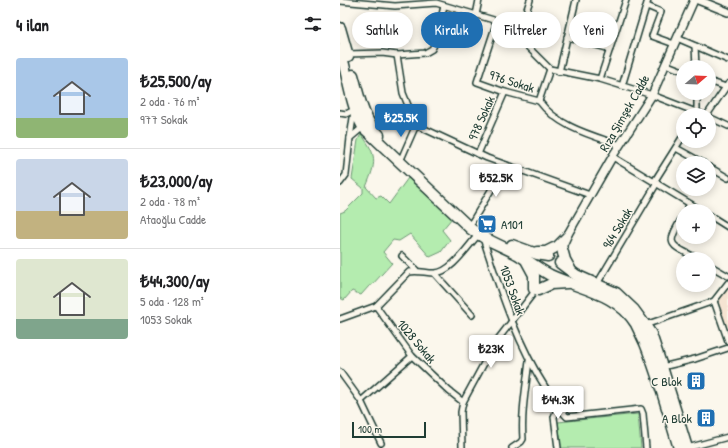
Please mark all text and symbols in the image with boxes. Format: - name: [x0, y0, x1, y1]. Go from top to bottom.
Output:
- chip: Satılık: [352, 12, 413, 48]
- chip: Kiralık: [421, 12, 483, 48]
- chip: Filtreler: [491, 12, 561, 48]
- chip: Yeni: [569, 12, 618, 48]
- text: 4 ilan: [16, 13, 49, 36]
- icon: filters: [302, 13, 324, 35]
- north arrow: [676, 60, 716, 100]
- map controls: [676, 60, 716, 292]
- street label: 976 Sokak: [487, 65, 537, 97]
- text: ₺25,500/ay: [140, 69, 212, 92]
- street label: Rıza Şimşek Cadde: [595, 71, 653, 155]
- icon: home: [48, 74, 96, 122]
- text: 2 oda · 76 m²: [140, 92, 200, 110]
- street label: 978 Sokak: [463, 92, 499, 143]
- pin: ₺25.5K: [368, 104, 434, 138]
- text: ₺25.5K: [384, 108, 418, 126]
- button: locate: [676, 108, 716, 148]
- text: 977 Sokak: [140, 110, 188, 128]
- button: layers: [676, 156, 716, 196]
- pin: ₺52.5K: [463, 164, 529, 198]
- text: ₺52.5K: [479, 168, 513, 186]
- text: ₺23,000/ay: [140, 169, 213, 192]
- icon: home: [48, 175, 96, 223]
- text: 2 oda · 78 m²: [140, 192, 200, 210]
- street label: 964 Sokak: [598, 204, 637, 252]
- button: +: [676, 204, 716, 244]
- text: Ataoğlu Cadde: [140, 210, 206, 228]
- supermarket icon: A101: [476, 213, 498, 235]
- place label: A101: [501, 215, 523, 233]
- button: −: [676, 252, 716, 292]
- street label: 1053 Sokak: [496, 263, 531, 318]
- text: ₺44,300/ay: [140, 269, 210, 292]
- icon: home: [48, 275, 96, 323]
- text: 5 oda · 128 m²: [140, 292, 204, 310]
- text: 1053 Sokak: [140, 310, 192, 328]
- street label: 1028 Sokak: [393, 315, 441, 367]
- pin: ₺23K: [467, 335, 515, 369]
- text: ₺23K: [478, 339, 504, 357]
- building icon: C Blok: [685, 370, 707, 392]
- place label: C Blok: [651, 372, 683, 390]
- pin: ₺44.3K: [525, 386, 591, 420]
- text: ₺44.3K: [542, 390, 574, 408]
- building icon: A Blok: [695, 407, 717, 429]
- place label: A Blok: [662, 409, 693, 427]
- scale bar: [352, 420, 426, 439]
- text: 100 m: [358, 422, 382, 436]

